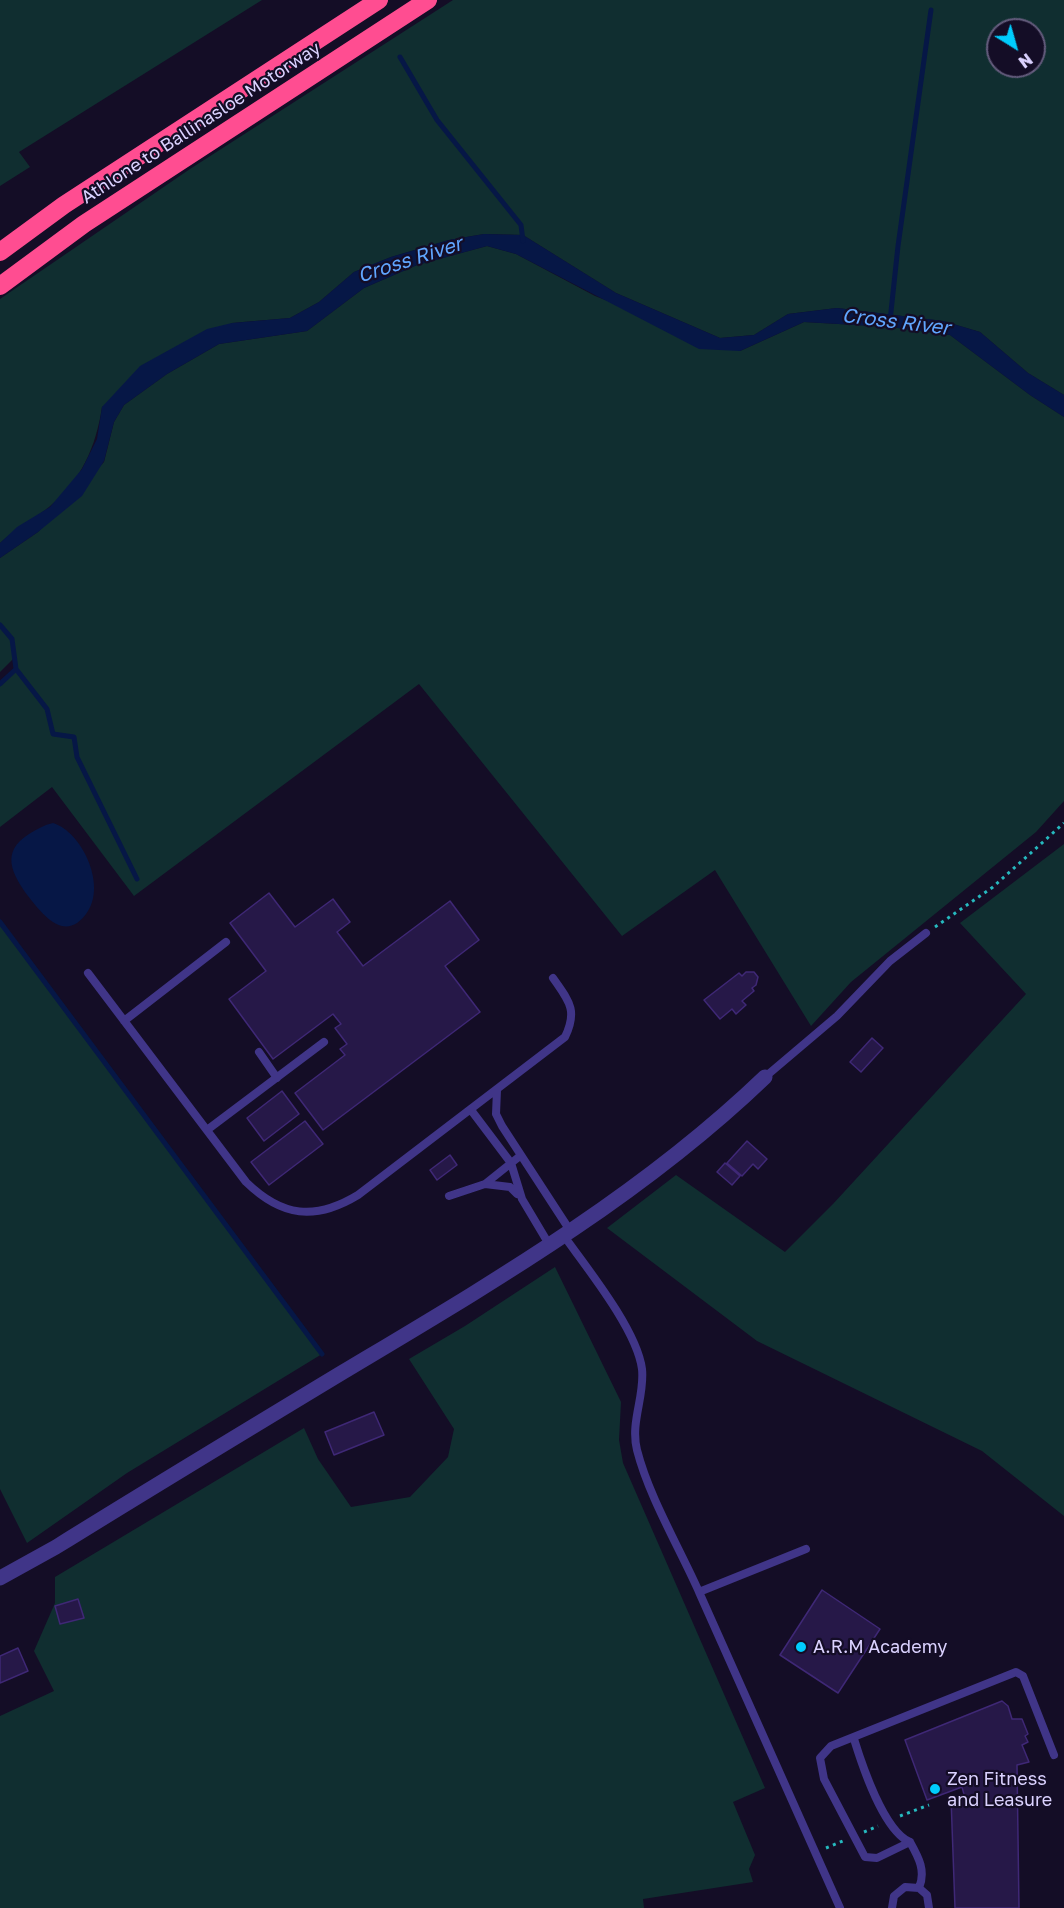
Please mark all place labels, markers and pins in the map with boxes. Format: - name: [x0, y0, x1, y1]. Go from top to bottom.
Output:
- place label: A.R.M Academy: [813, 1636, 947, 1658]
- marker: A.R.M Academy: [794, 1640, 808, 1654]
- place label: Zen Fitness and Leasure: [947, 1768, 1052, 1810]
- marker: Zen Fitness and Leasure: [928, 1782, 942, 1796]

